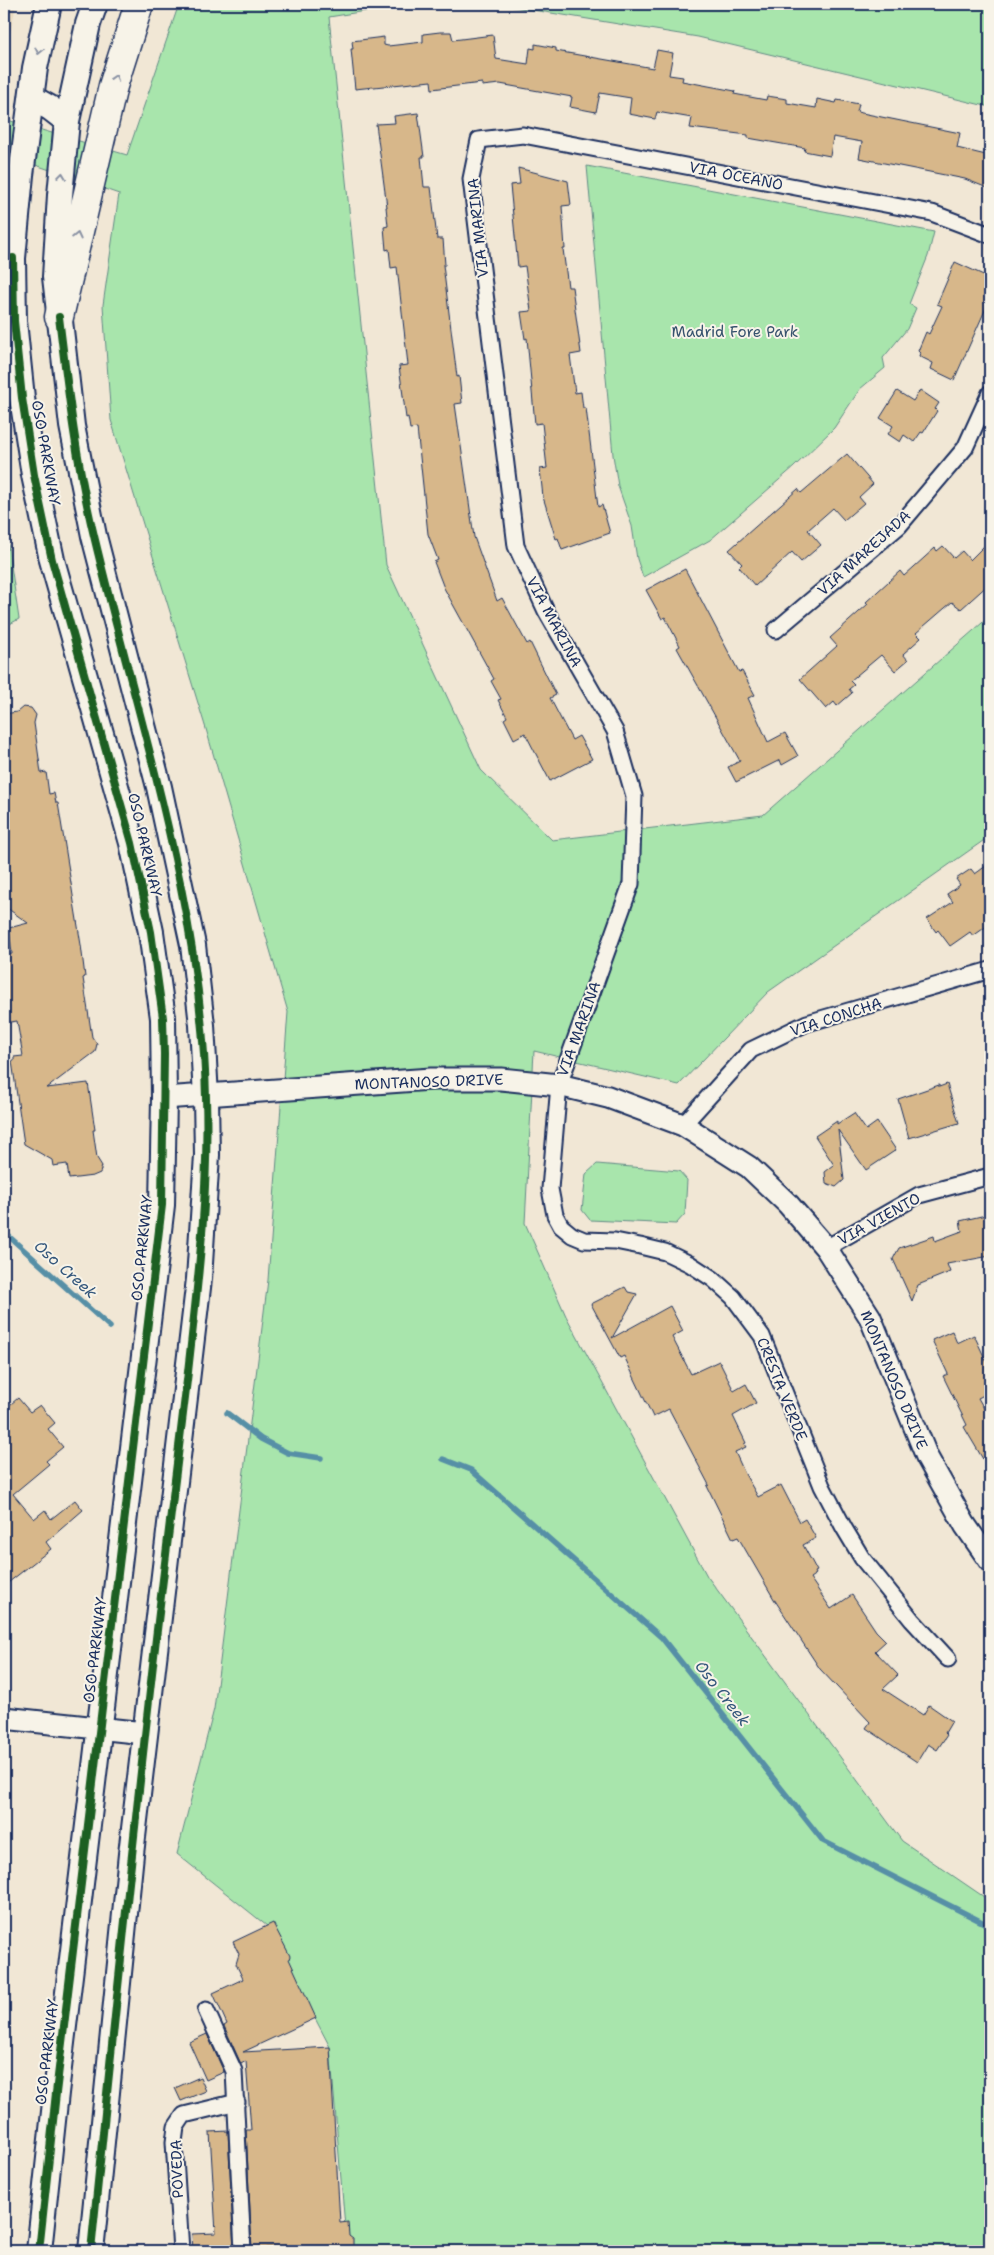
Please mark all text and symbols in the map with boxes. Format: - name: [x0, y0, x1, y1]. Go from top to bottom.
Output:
- one-way arrow: [34, 47, 45, 56]
- one-way arrow: [110, 74, 120, 82]
- street label: VIA OCEANO: [687, 157, 785, 195]
- one-way arrow: [56, 171, 67, 179]
- street label: VIA MARINA: [463, 177, 493, 279]
- one-way arrow: [71, 231, 82, 240]
- park label: Madrid Fore Park: [672, 322, 798, 342]
- street label: OSO PARKWAY: [27, 399, 65, 507]
- street label: VIA MAREJADA: [813, 506, 915, 600]
- street label: VIA MARINA: [522, 573, 586, 671]
- street label: OSO PARKWAY: [123, 791, 167, 899]
- street label: VIA MARINA: [552, 978, 606, 1079]
- street label: VIA CONCHA: [788, 993, 884, 1041]
- street label: MONTANOSO DRIVE: [354, 1069, 504, 1095]
- street label: VIA VIENTO: [834, 1188, 924, 1250]
- street label: OSO PARKWAY: [126, 1194, 158, 1302]
- water label: Oso Creek: [30, 1236, 102, 1303]
- street label: MONTANOSO DRIVE: [856, 1307, 932, 1453]
- street label: CRESTA VERDE: [752, 1334, 812, 1444]
- street label: OSO PARKWAY: [79, 1596, 111, 1704]
- water label: Oso Creek: [690, 1656, 755, 1730]
- street label: OSO PARKWAY: [31, 1998, 63, 2106]
- street label: POVEDA: [166, 2139, 188, 2199]

